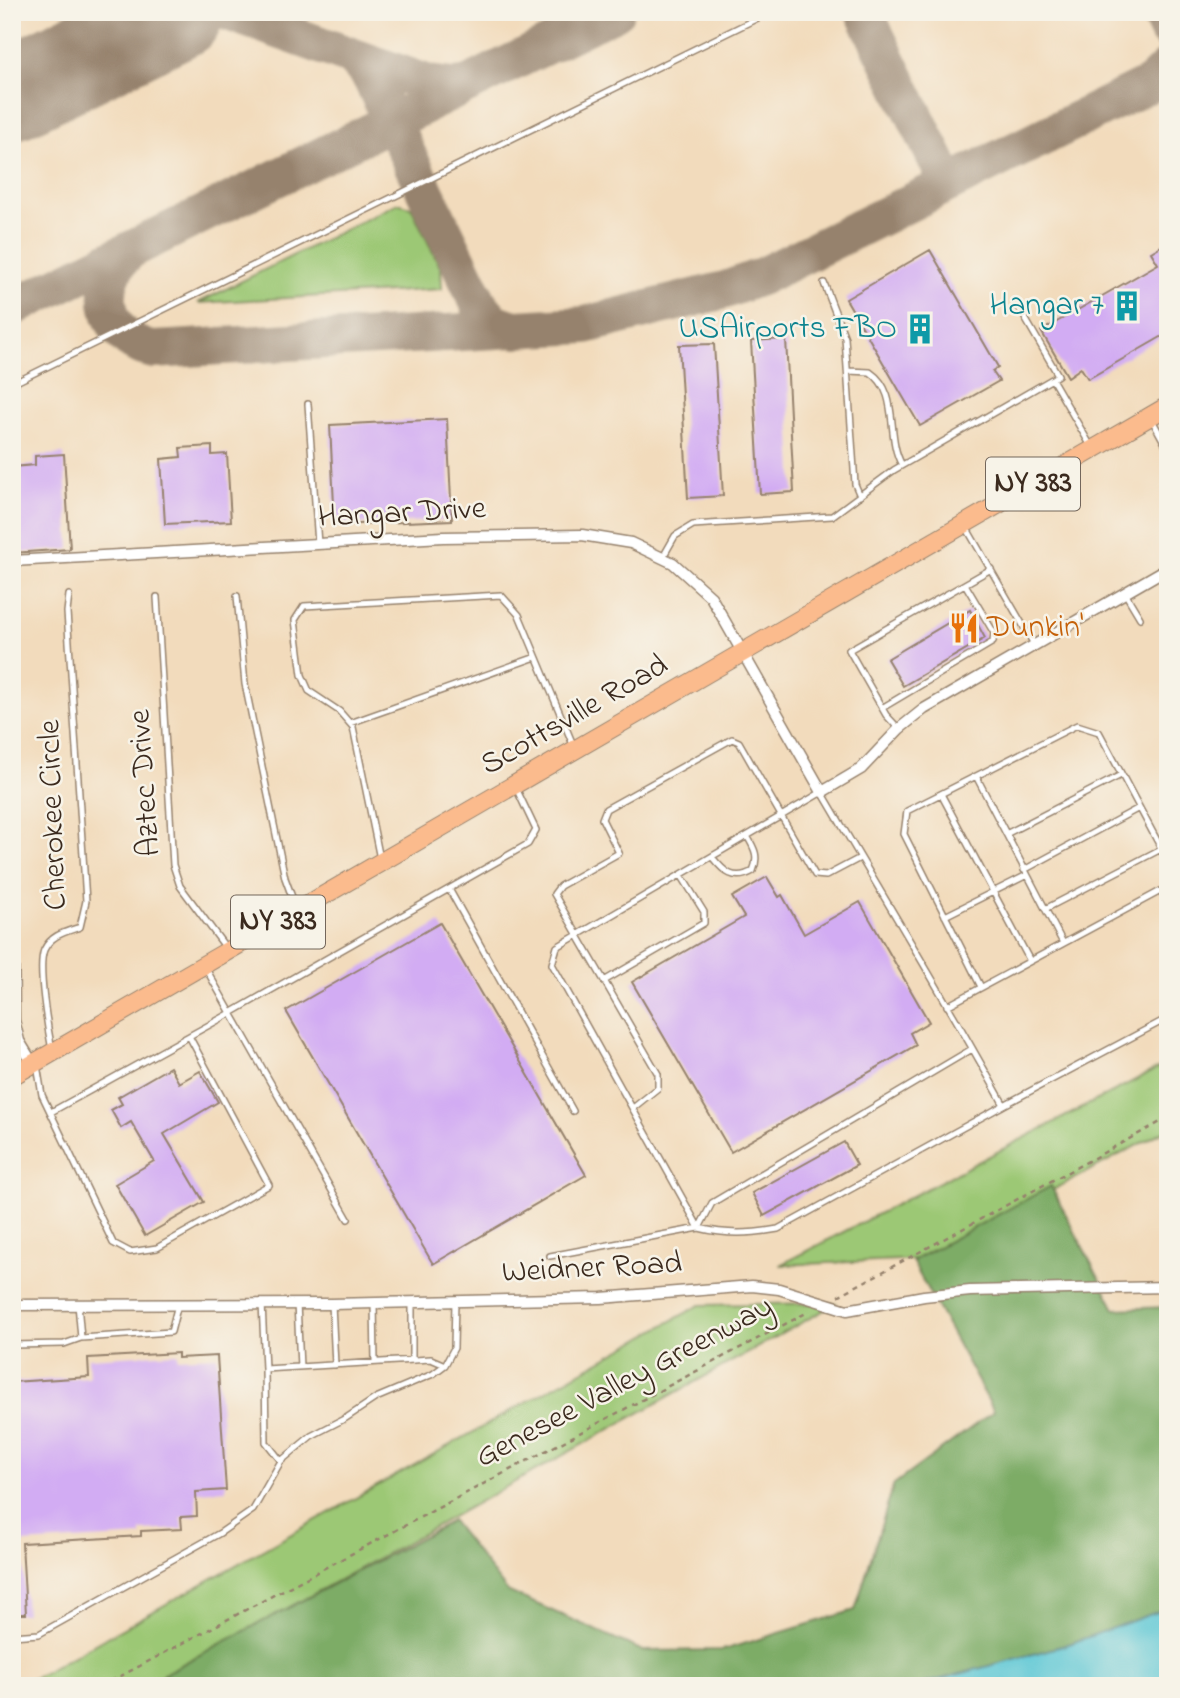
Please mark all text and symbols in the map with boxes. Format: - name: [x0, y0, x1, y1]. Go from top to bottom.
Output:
- place label: Hangar 7: [990, 283, 1104, 330]
- building icon: Hangar 7: [1110, 289, 1144, 323]
- place label: USAirports FBO: [679, 306, 897, 353]
- building icon: USAirports FBO: [903, 312, 937, 346]
- road number: NY 383: [986, 457, 1080, 510]
- street label: Hangar Drive: [317, 486, 488, 542]
- place label: Dunkin': [986, 605, 1083, 652]
- restaurant icon: Dunkin': [947, 611, 981, 645]
- street label: Scottsville Road: [472, 643, 678, 789]
- street label: Aztec Drive: [117, 707, 175, 858]
- street label: Cherokee Circle: [27, 718, 81, 911]
- road number: NY 383: [231, 896, 325, 948]
- street label: Weidner Road: [501, 1241, 683, 1297]
- street label: Genesee Valley Greenway: [468, 1285, 782, 1481]

